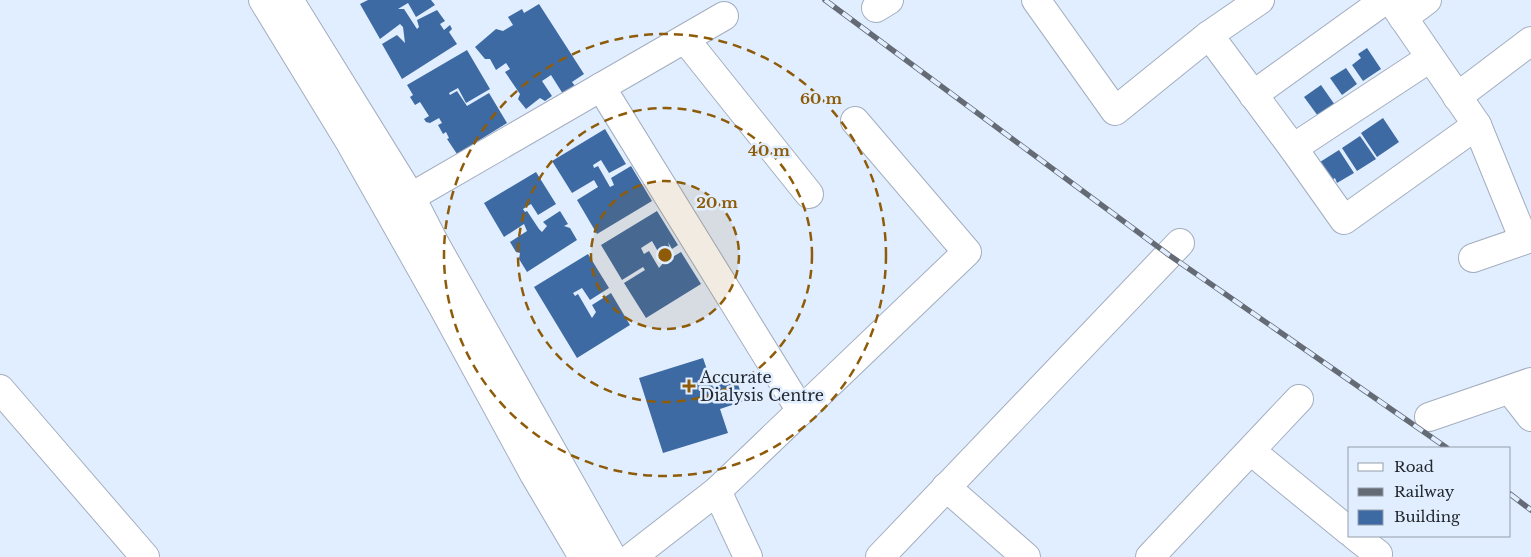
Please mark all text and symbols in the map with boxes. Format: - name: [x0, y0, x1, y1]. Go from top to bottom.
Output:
- text: 60 m: [800, 89, 842, 108]
- text: 40 m: [748, 141, 790, 160]
- text: 20 m: [696, 193, 738, 212]
- centre of rings: [656, 246, 674, 264]
- place label: Accurate Dialysis Centre: [699, 367, 824, 405]
- marker: Accurate Dialysis Centre: [682, 379, 696, 393]
- legend: [1348, 447, 1511, 537]
- text: Road: [1394, 457, 1434, 476]
- text: Railway: [1394, 482, 1455, 501]
- text: Building: [1394, 507, 1461, 526]

